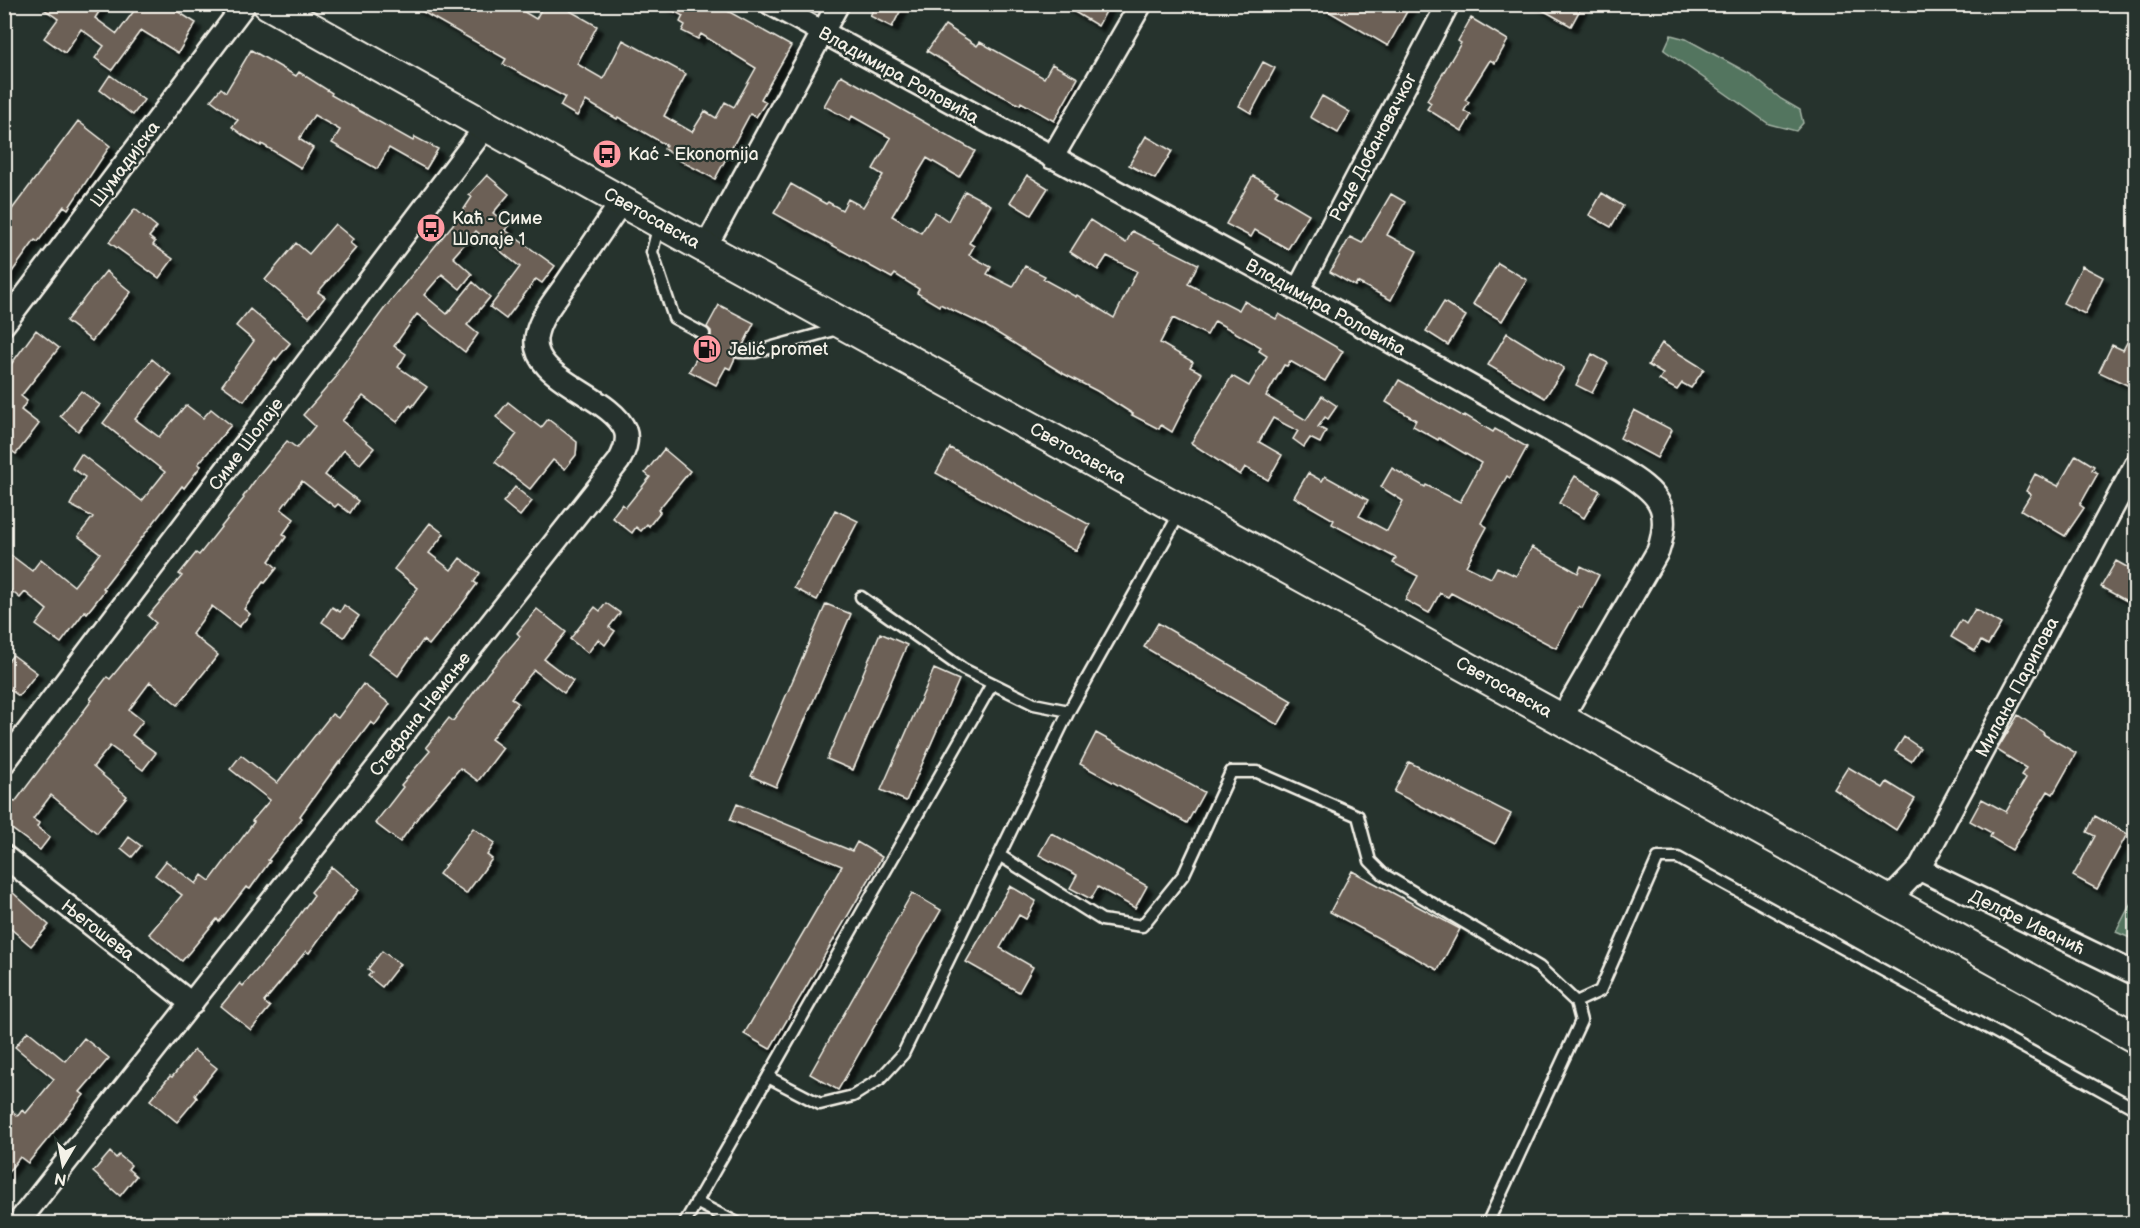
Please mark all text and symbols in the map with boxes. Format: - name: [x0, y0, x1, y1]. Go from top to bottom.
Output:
- street label: Владимира Роловића: [815, 23, 983, 128]
- street label: Раде Добановачког: [1325, 69, 1421, 225]
- street label: Шумадијска: [86, 117, 165, 211]
- bus stop icon: Kać - Ekonomija: [591, 138, 623, 170]
- place label: Kać - Ekonomija: [628, 144, 759, 165]
- street label: Светосавска: [600, 183, 704, 254]
- place label: Каћ - Симе Шолаје 1: [452, 208, 542, 250]
- bus stop icon: Каћ - Симе Шолаје 1: [415, 212, 447, 244]
- street label: Владимира Роловића: [1242, 255, 1410, 360]
- fuel station icon: Jelić promet: [691, 333, 723, 365]
- place label: Jelić promet: [728, 339, 829, 360]
- street label: Симе Шолаје: [205, 394, 288, 495]
- street label: Светосавска: [1026, 418, 1130, 489]
- street label: Милана Парипова: [1972, 613, 2063, 761]
- street label: Стефана Немање: [365, 648, 475, 781]
- street label: Светосавска: [1452, 652, 1556, 723]
- street label: Делфе Иванић: [1966, 886, 2088, 959]
- street label: Његошева: [57, 895, 139, 966]
- north arrow: [33, 1135, 93, 1195]
- text: N: [53, 1168, 68, 1189]

